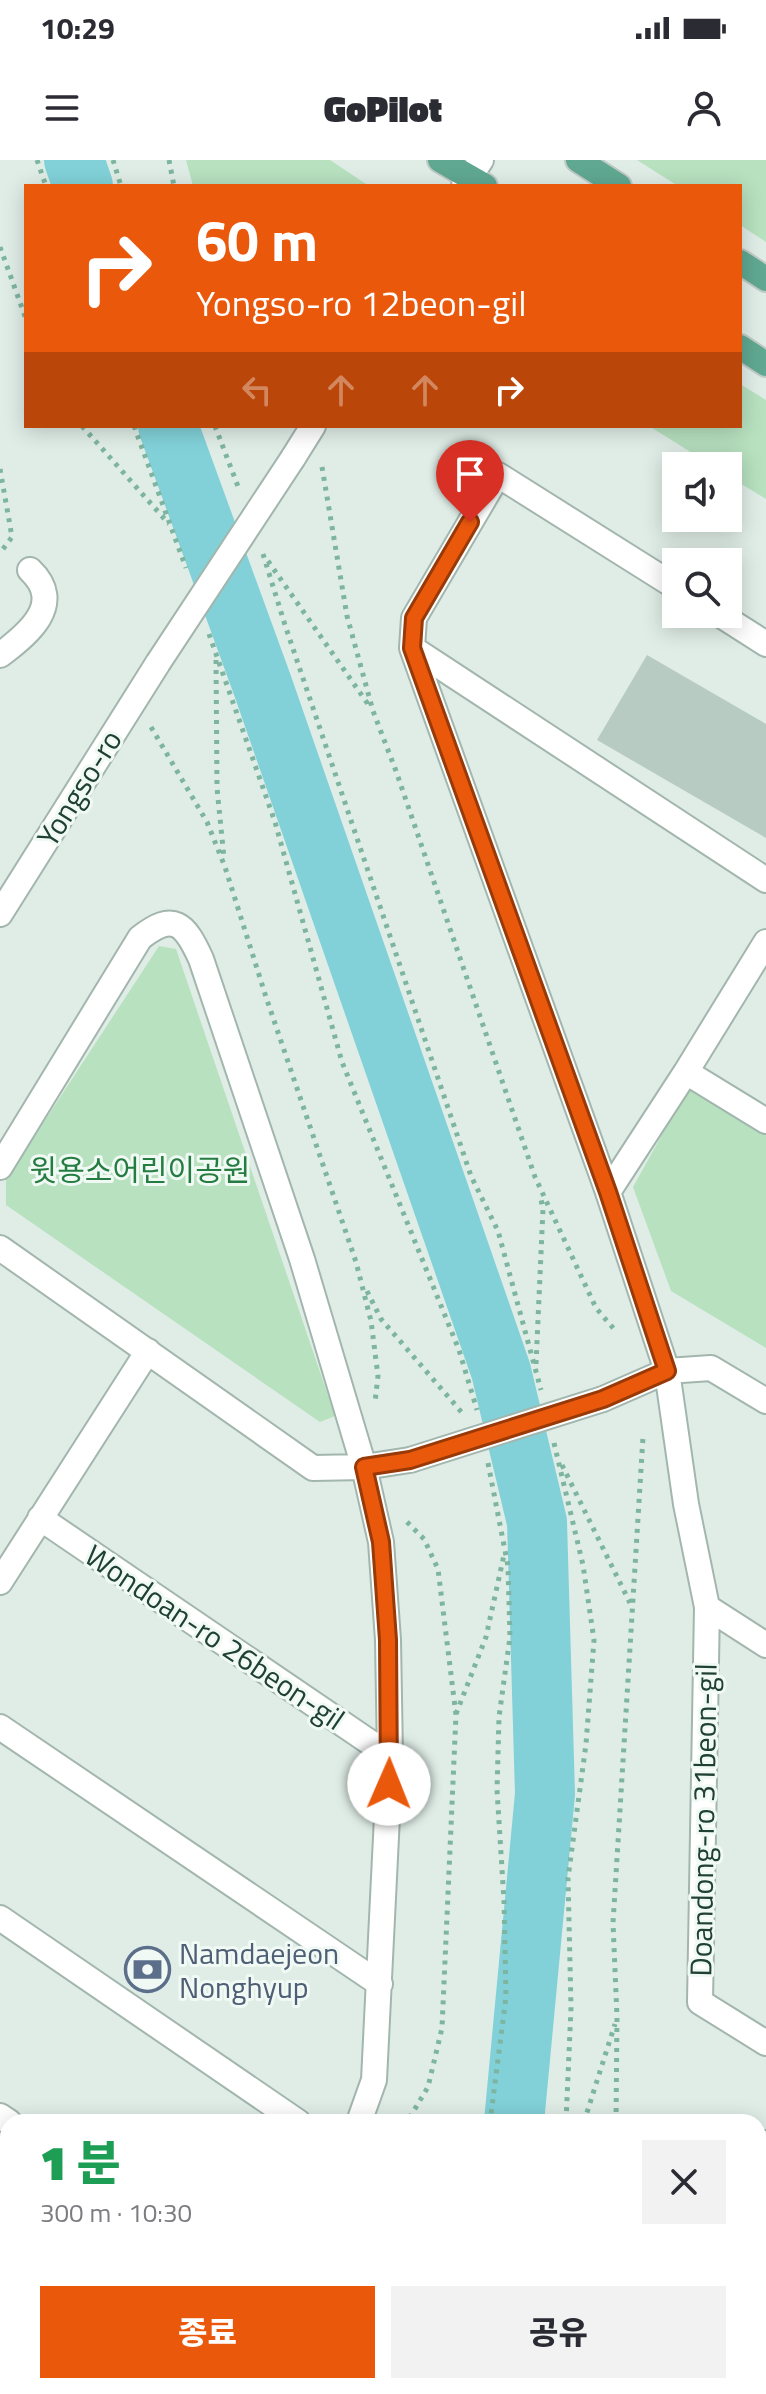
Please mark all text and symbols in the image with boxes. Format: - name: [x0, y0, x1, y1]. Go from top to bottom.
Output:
- text: 10:29: [40, 5, 115, 51]
- text: GoPilot: [324, 81, 442, 136]
- icon: menu: [40, 86, 84, 130]
- icon: person: [682, 86, 726, 130]
- text: 60 m: [196, 198, 318, 283]
- icon: right: [64, 216, 168, 320]
- text: Yongso-ro 12beon-gil: [196, 275, 526, 330]
- icon: left: [235, 368, 279, 412]
- icon: ahead: [319, 368, 363, 412]
- icon: ahead: [403, 368, 447, 412]
- icon: right: [487, 368, 531, 412]
- pin: [436, 440, 504, 522]
- icon: arrive: [448, 452, 492, 496]
- map controls: [662, 452, 742, 628]
- button: sound: [662, 452, 742, 532]
- button: search: [662, 548, 742, 628]
- street label: Yongso-ro: [25, 721, 133, 855]
- park label: 윗용소어린이공원: [30, 1147, 250, 1193]
- street label: Wondoan-ro 26beon-gil: [76, 1533, 354, 1741]
- street label: Doandong-ro 31beon-gil: [677, 1663, 729, 1977]
- position arrow: [347, 1742, 431, 1826]
- place label: Namdaejeon Nonghyup: [179, 1930, 339, 2010]
- bank icon: Namdaejeon Nonghyup: [124, 1946, 172, 1994]
- text: 1 분: [40, 2126, 121, 2199]
- button: close: [642, 2140, 726, 2224]
- text: 300 m · 10:30: [40, 2193, 192, 2232]
- button: 종료: [40, 2286, 375, 2378]
- button: 공유: [391, 2286, 726, 2378]

